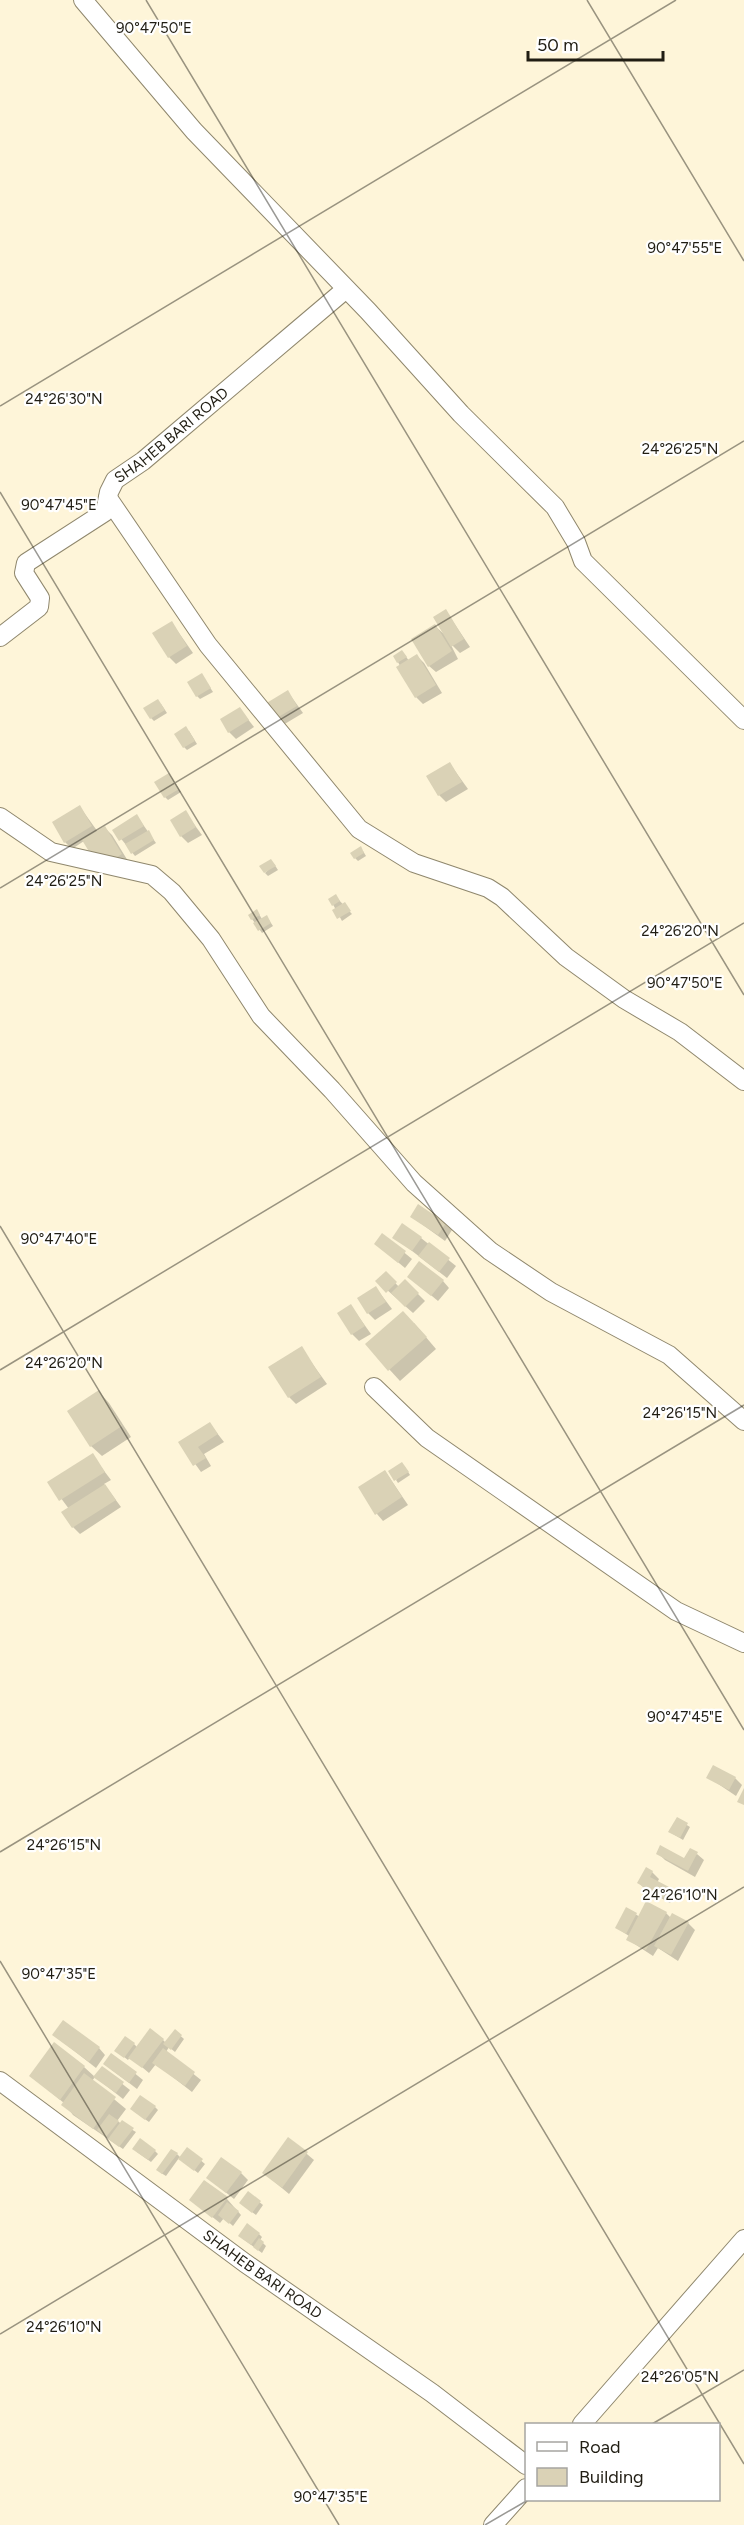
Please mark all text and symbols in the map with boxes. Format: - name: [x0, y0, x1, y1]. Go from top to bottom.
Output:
- text: 90°47'50"E: [116, 19, 192, 37]
- scale bar: [528, 24, 663, 62]
- text: 50 m: [537, 34, 579, 56]
- text: 90°47'55"E: [648, 239, 722, 257]
- street label: SHAHEB BARI ROAD: [111, 384, 232, 487]
- text: 24°26'30"N: [25, 390, 103, 408]
- text: 24°26'25"N: [642, 440, 718, 458]
- text: 90°47'45"E: [21, 496, 97, 514]
- text: 24°26'25"N: [26, 872, 102, 890]
- text: 24°26'20"N: [641, 922, 719, 940]
- text: 90°47'50"E: [647, 974, 723, 992]
- text: 90°47'40"E: [21, 1230, 97, 1248]
- text: 24°26'20"N: [25, 1354, 103, 1372]
- text: 24°26'15"N: [643, 1404, 717, 1422]
- text: 90°47'45"E: [647, 1708, 723, 1726]
- text: 24°26'15"N: [27, 1836, 101, 1854]
- text: 24°26'10"N: [642, 1886, 718, 1904]
- text: 90°47'35"E: [22, 1965, 96, 1983]
- street label: SHAHEB BARI ROAD: [199, 2226, 325, 2323]
- text: 24°26'10"N: [26, 2318, 102, 2336]
- text: 24°26'05"N: [641, 2368, 719, 2386]
- legend: [525, 2423, 720, 2501]
- text: Road: [579, 2436, 620, 2458]
- text: Building: [579, 2466, 644, 2488]
- text: 90°47'35"E: [294, 2488, 368, 2506]

